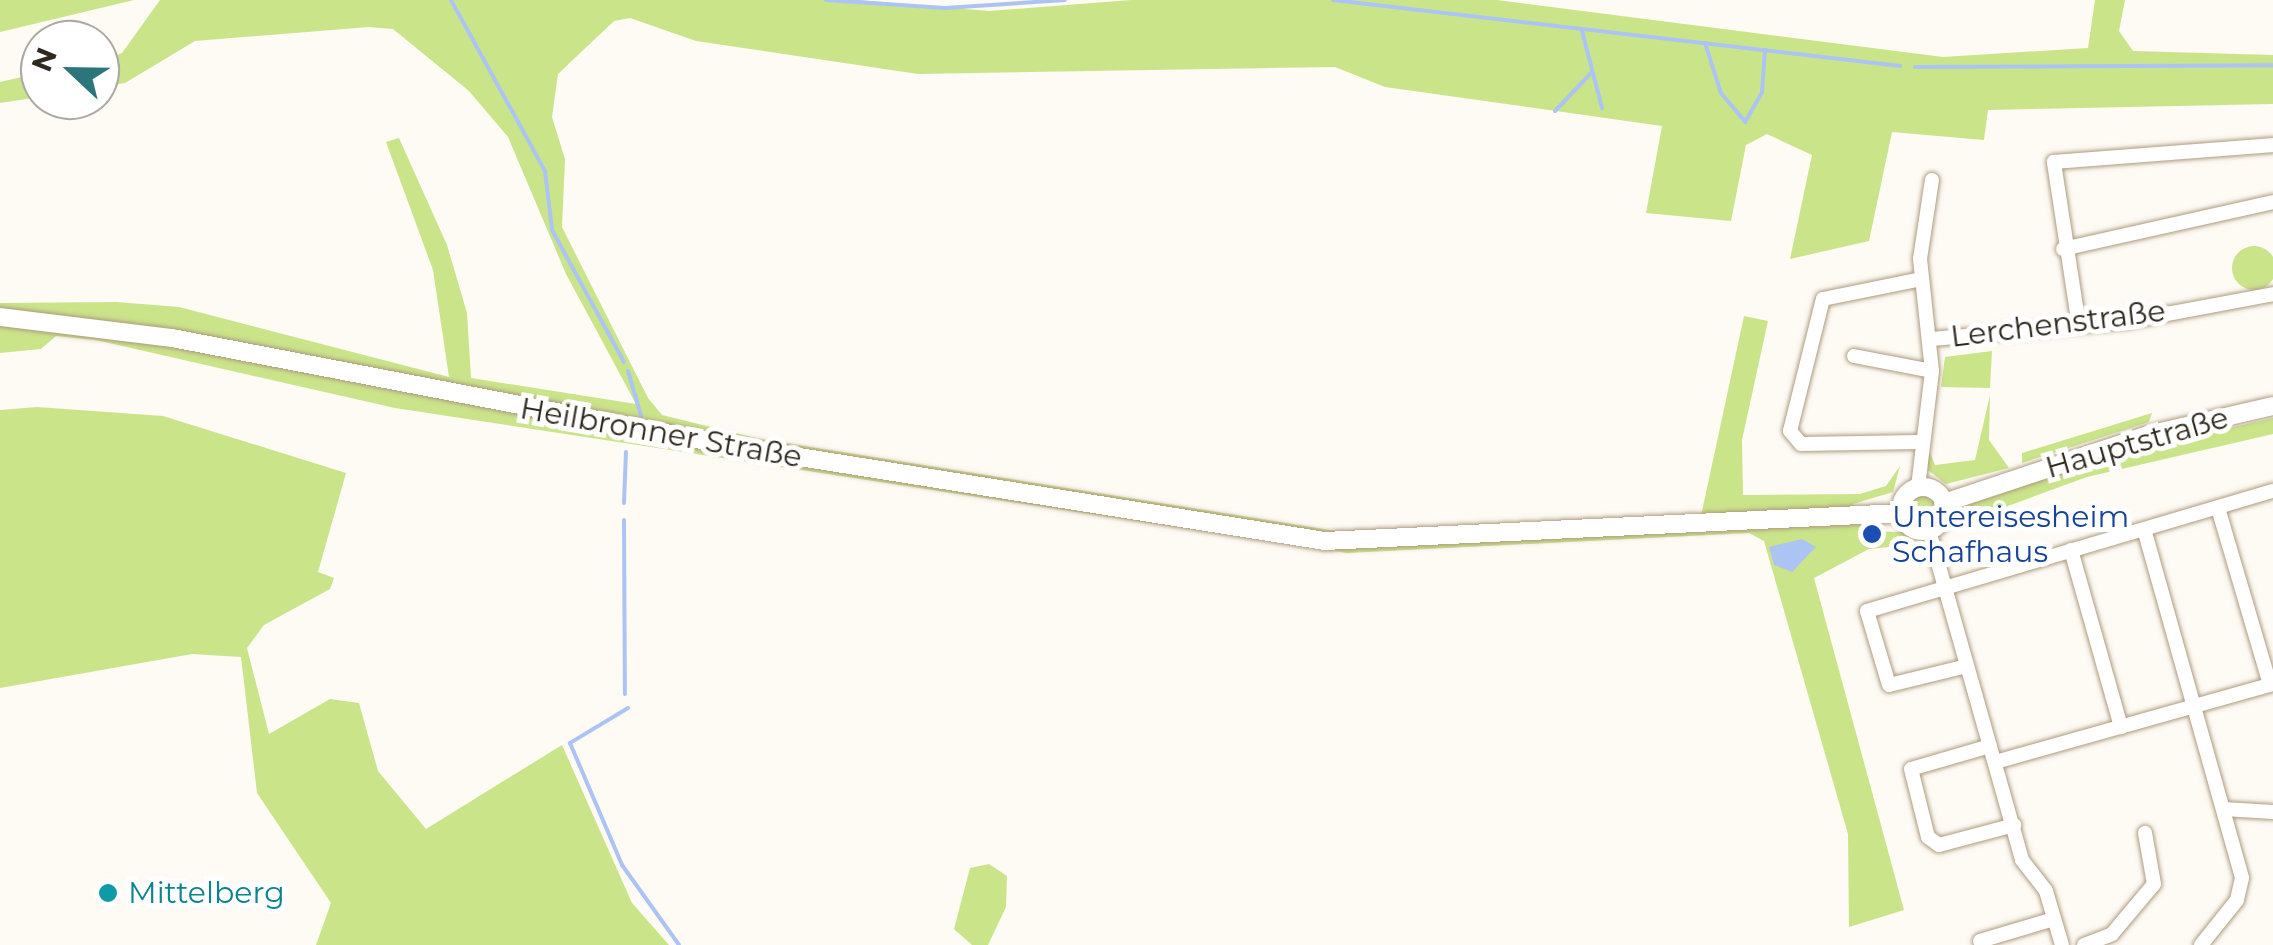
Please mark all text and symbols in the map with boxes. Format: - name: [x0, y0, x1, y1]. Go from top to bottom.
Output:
- north arrow: [20, 20, 120, 120]
- text: N: [24, 43, 64, 76]
- street label: Lerchenstraße: [1949, 293, 2167, 355]
- street label: Heilbronner Straße: [517, 391, 805, 475]
- street label: Hauptstraße: [2042, 400, 2232, 486]
- place label: Untereisesheim Schafhaus: [1892, 499, 2129, 570]
- marker: Untereisesheim Schafhaus: [1861, 523, 1883, 545]
- place label: Mittelberg: [128, 875, 285, 911]
- marker: Mittelberg: [97, 882, 119, 904]

